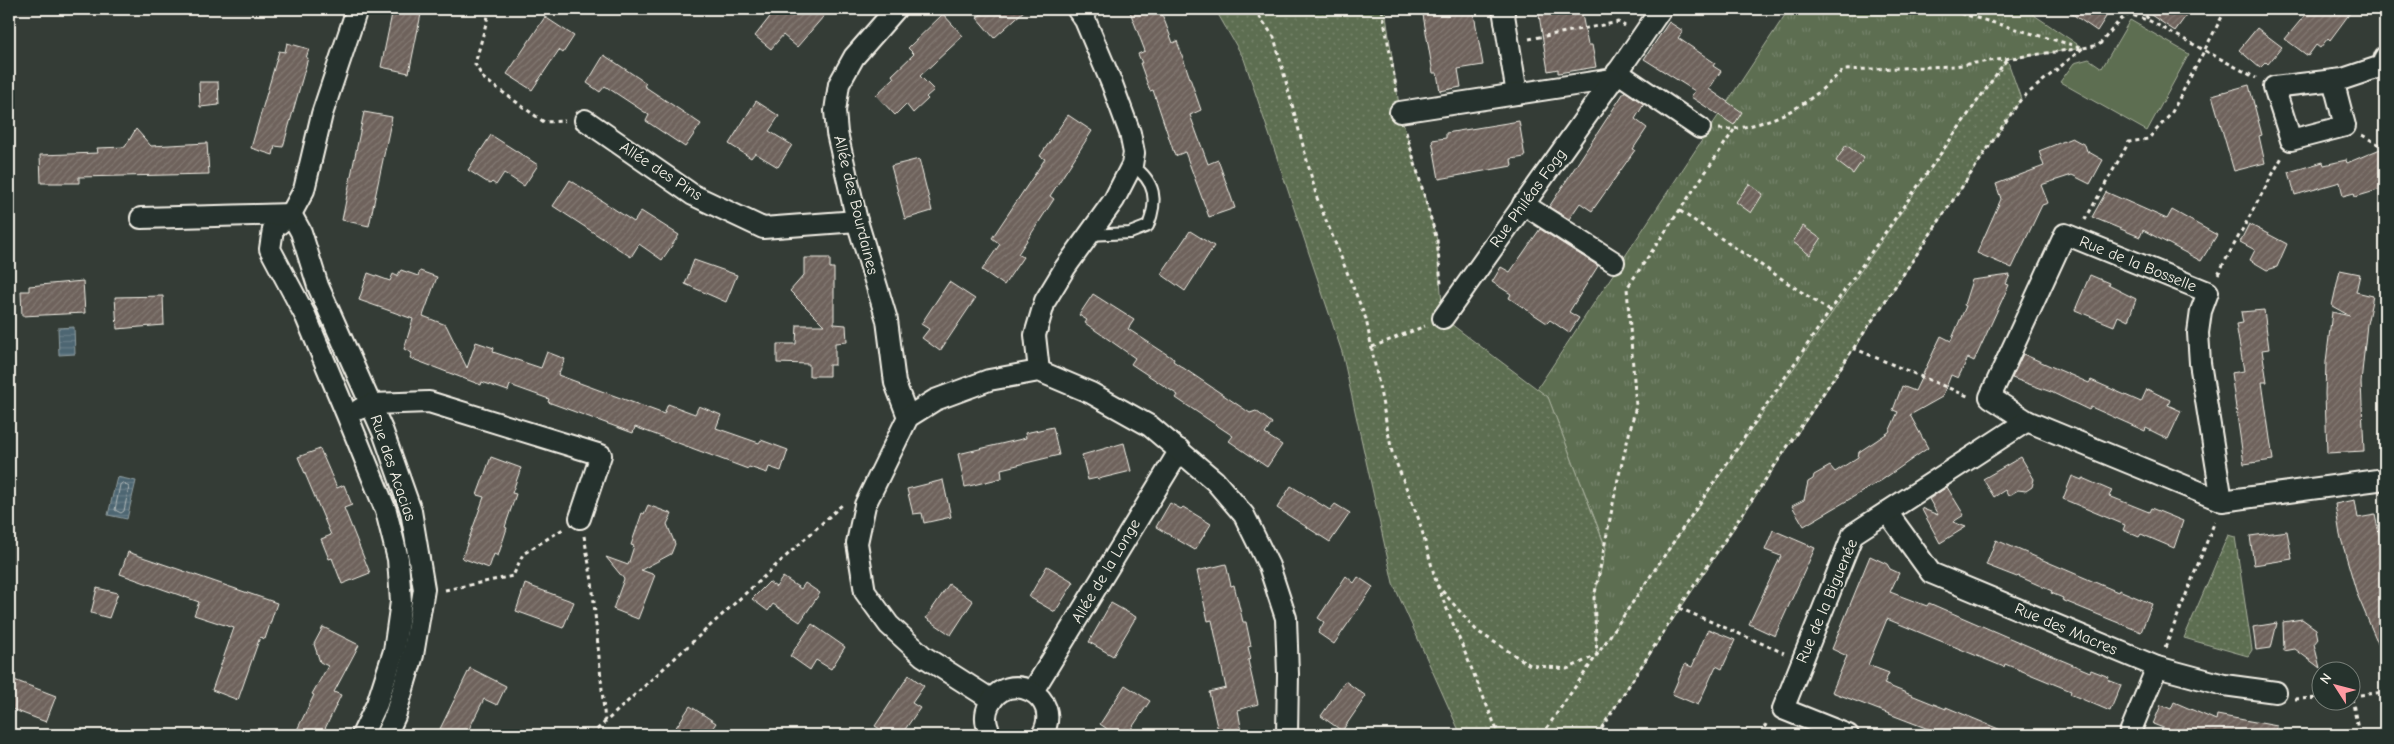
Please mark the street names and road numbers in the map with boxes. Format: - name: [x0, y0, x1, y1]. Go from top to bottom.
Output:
- street label: Allée des Bourdaines: [830, 134, 882, 277]
- street label: Allée des Pins: [617, 138, 706, 204]
- street label: Rue Philéas Fogg: [1486, 145, 1570, 251]
- street label: Rue de la Bosselle: [2077, 232, 2199, 296]
- street label: Rue des Acacias: [366, 413, 420, 524]
- street label: Allée de la Longe: [1068, 516, 1144, 626]
- street label: Rue de la Biguenée: [1793, 536, 1861, 666]
- street label: Rue des Macres: [2012, 599, 2120, 659]

